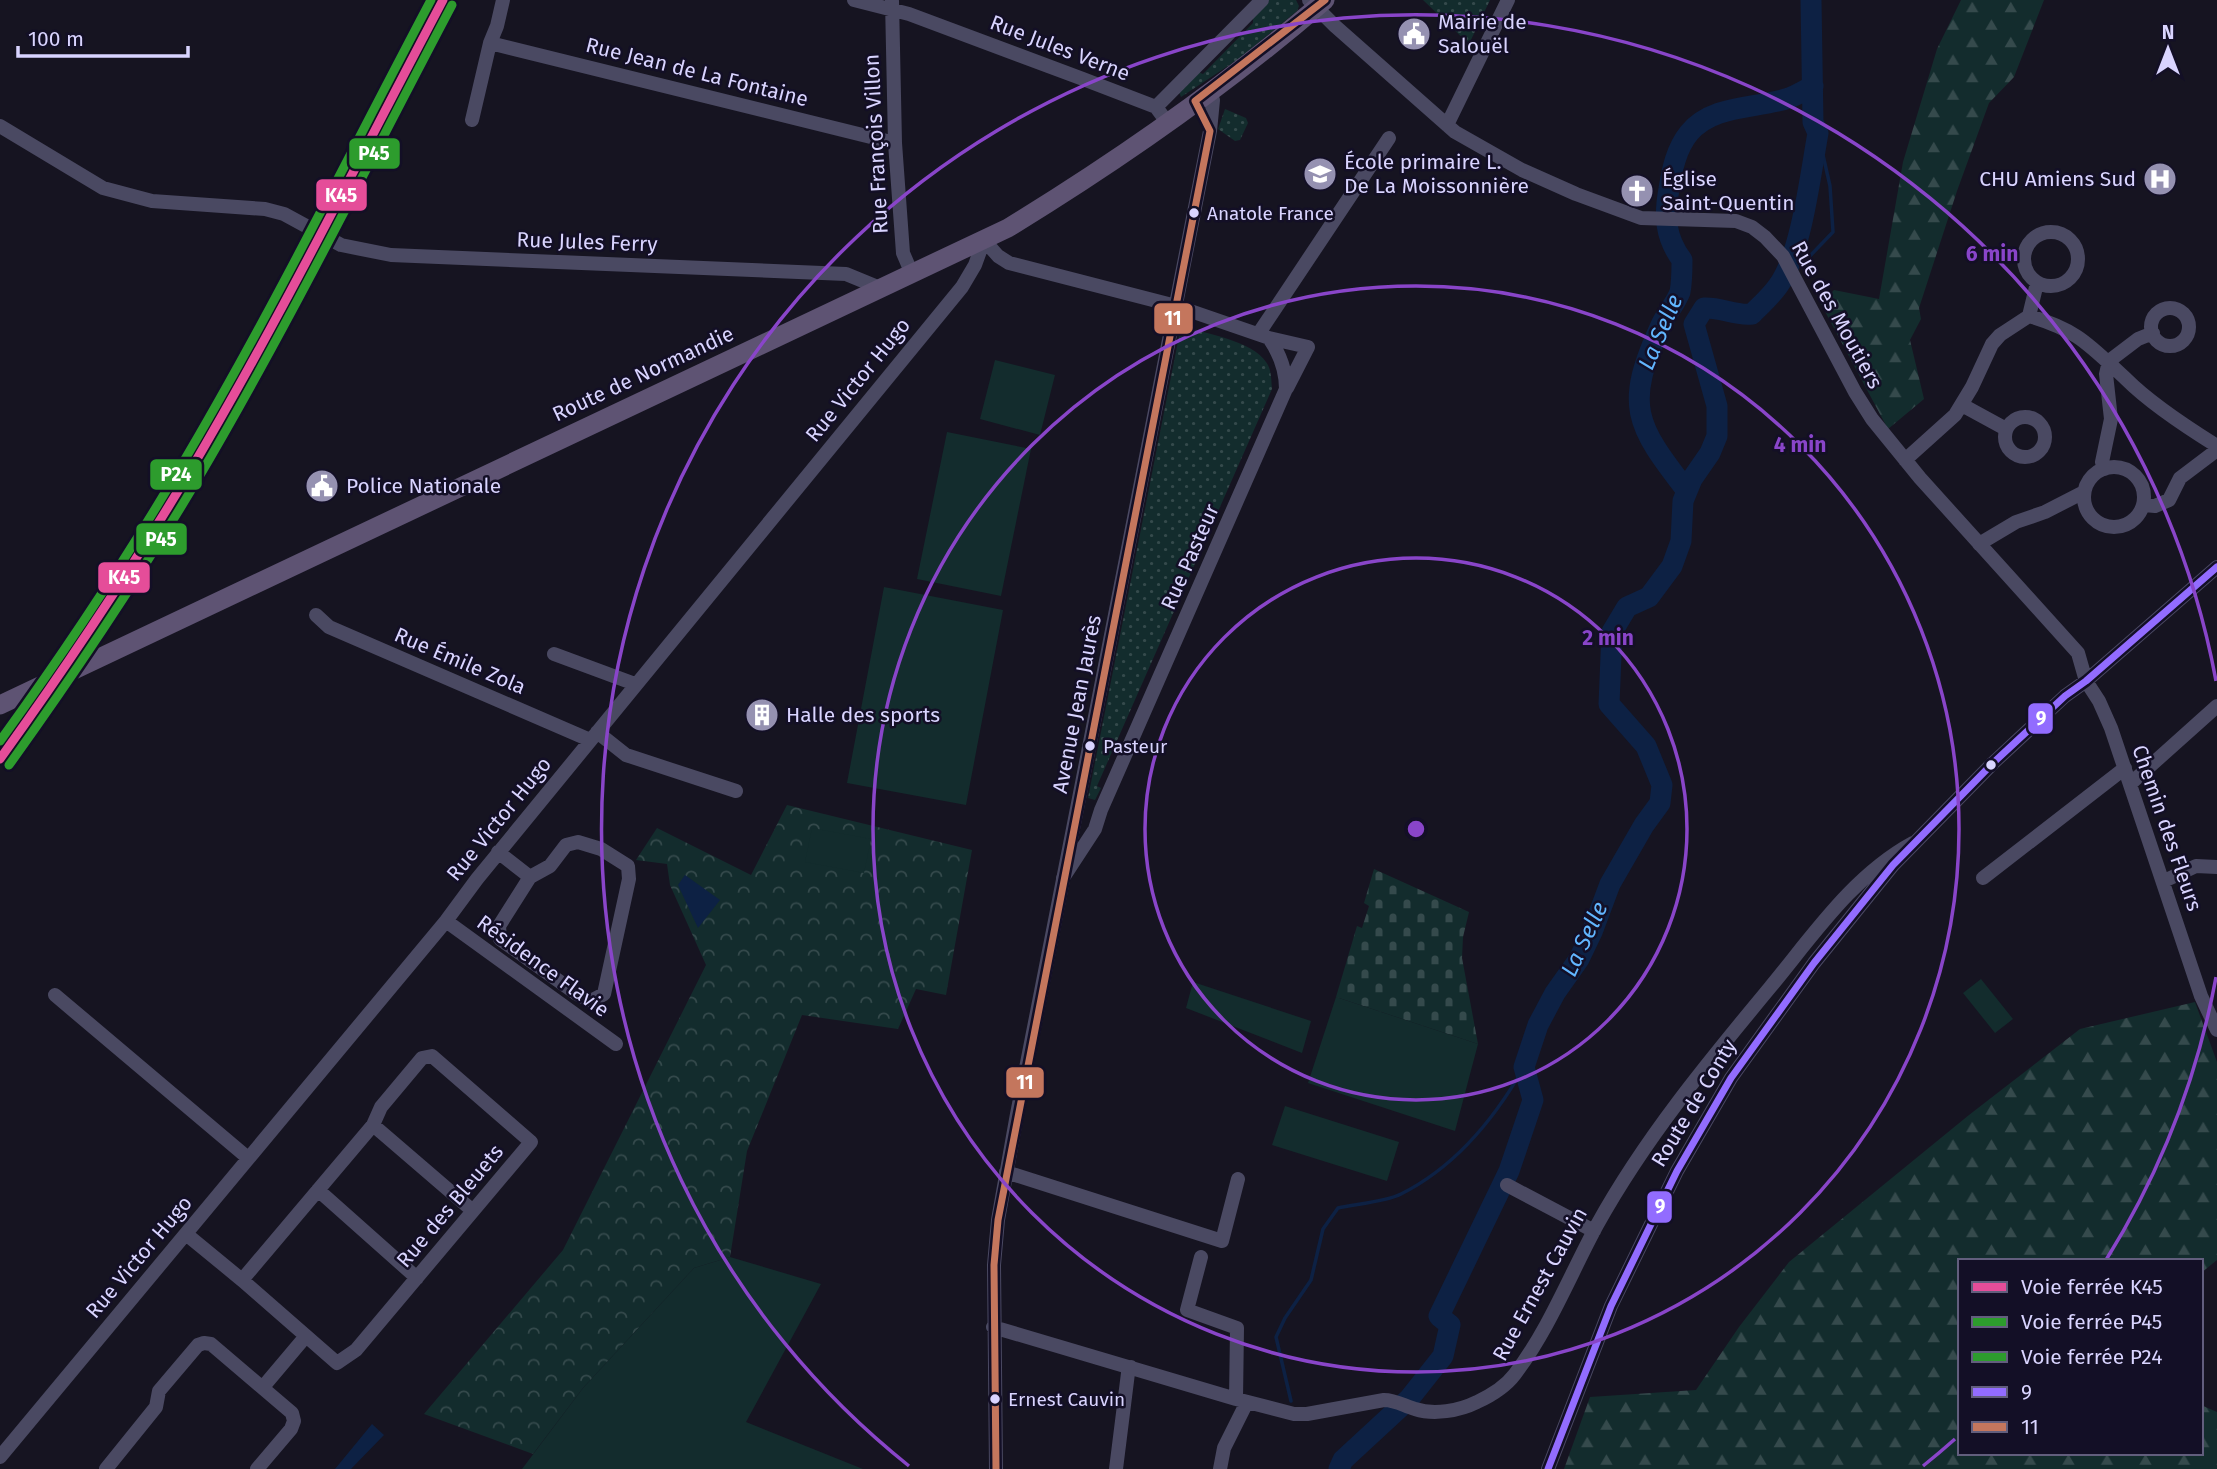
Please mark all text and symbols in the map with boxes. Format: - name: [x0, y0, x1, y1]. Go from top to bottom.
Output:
- street label: Rue Jules Verne: [986, 9, 1134, 87]
- place label: Mairie de Salouël: [1438, 9, 1527, 59]
- scale bar: [18, 14, 187, 58]
- north arrow: [2133, 14, 2203, 84]
- public building icon: Mairie de Salouël: [1395, 15, 1433, 53]
- text: N: [2162, 21, 2174, 44]
- text: 100 m: [28, 26, 84, 52]
- street label: Rue Jean de La Fontaine: [583, 32, 811, 112]
- street label: Rue François Villon: [858, 53, 894, 235]
- line badge: P45: [348, 137, 401, 170]
- text: P45: [358, 142, 390, 165]
- place label: École primaire L. De La Moissonnière: [1344, 149, 1529, 199]
- school or university icon: École primaire L. De La Moissonnière: [1301, 155, 1339, 193]
- hospital icon: CHU Amiens Sud: [2141, 160, 2179, 198]
- place label: Église Saint-Quentin: [1662, 166, 1795, 216]
- place label: CHU Amiens Sud: [1979, 166, 2136, 192]
- church icon: Église Saint-Quentin: [1618, 172, 1656, 210]
- line badge: K45: [315, 178, 368, 212]
- text: K45: [325, 184, 357, 207]
- place label: Anatole France: [1207, 202, 1334, 225]
- marker: Anatole France: [1187, 206, 1201, 220]
- street label: Rue Jules Ferry: [516, 227, 659, 257]
- street label: Rue des Moutiers: [1786, 237, 1888, 393]
- text: 6 min: [1966, 241, 2018, 267]
- water label: La Selle: [1632, 290, 1688, 374]
- line badge: 11: [1153, 302, 1194, 335]
- text: 11: [1164, 307, 1182, 330]
- street label: Rue Victor Hugo: [800, 313, 916, 447]
- street label: Route de Normandie: [548, 321, 738, 427]
- text: 4 min: [1774, 432, 1826, 458]
- line badge: P24: [149, 458, 203, 491]
- text: P24: [161, 463, 192, 486]
- public building icon: Police Nationale: [303, 467, 341, 505]
- place label: Police Nationale: [346, 473, 501, 499]
- street label: Rue Pasteur: [1155, 500, 1225, 614]
- line badge: P45: [135, 522, 188, 556]
- text: P45: [145, 528, 177, 551]
- line badge: K45: [97, 561, 151, 594]
- text: K45: [108, 566, 140, 589]
- street label: Avenue Jean Jaurès: [1047, 613, 1107, 795]
- street label: Rue Émile Zola: [390, 622, 530, 700]
- text: 2 min: [1582, 625, 1634, 651]
- building icon: Halle des sports: [743, 696, 781, 734]
- place label: Halle des sports: [786, 702, 940, 728]
- line badge: 9: [2027, 702, 2054, 735]
- text: 9: [2036, 707, 2047, 730]
- place label: Pasteur: [1103, 735, 1168, 758]
- marker: Pasteur: [1083, 739, 1097, 753]
- street label: Chemin des Fleurs: [2126, 742, 2208, 915]
- street label: Rue Victor Hugo: [441, 752, 557, 886]
- unlabelled marker: [1984, 758, 1998, 772]
- centre of rings: [1404, 817, 1428, 841]
- water label: La Selle: [1555, 897, 1613, 981]
- street label: Résidence Flavie: [472, 909, 614, 1023]
- street label: Route de Conty: [1646, 1034, 1743, 1172]
- line badge: 11: [1005, 1066, 1045, 1099]
- text: 11: [1016, 1071, 1034, 1094]
- street label: Rue des Bleuets: [391, 1139, 509, 1273]
- street label: Rue Victor Hugo: [80, 1190, 198, 1324]
- line badge: 9: [1646, 1190, 1673, 1224]
- text: 9: [1655, 1195, 1666, 1218]
- street label: Rue Ernest Cauvin: [1487, 1203, 1593, 1365]
- legend: [1958, 1259, 2203, 1455]
- text: Voie ferrée K45: [2021, 1274, 2163, 1300]
- text: Voie ferrée P45: [2021, 1309, 2162, 1335]
- text: Voie ferrée P24: [2021, 1344, 2162, 1370]
- text: 9: [2021, 1379, 2032, 1405]
- place label: Ernest Cauvin: [1008, 1388, 1125, 1411]
- marker: Ernest Cauvin: [988, 1392, 1002, 1406]
- text: 11: [2021, 1414, 2039, 1440]

